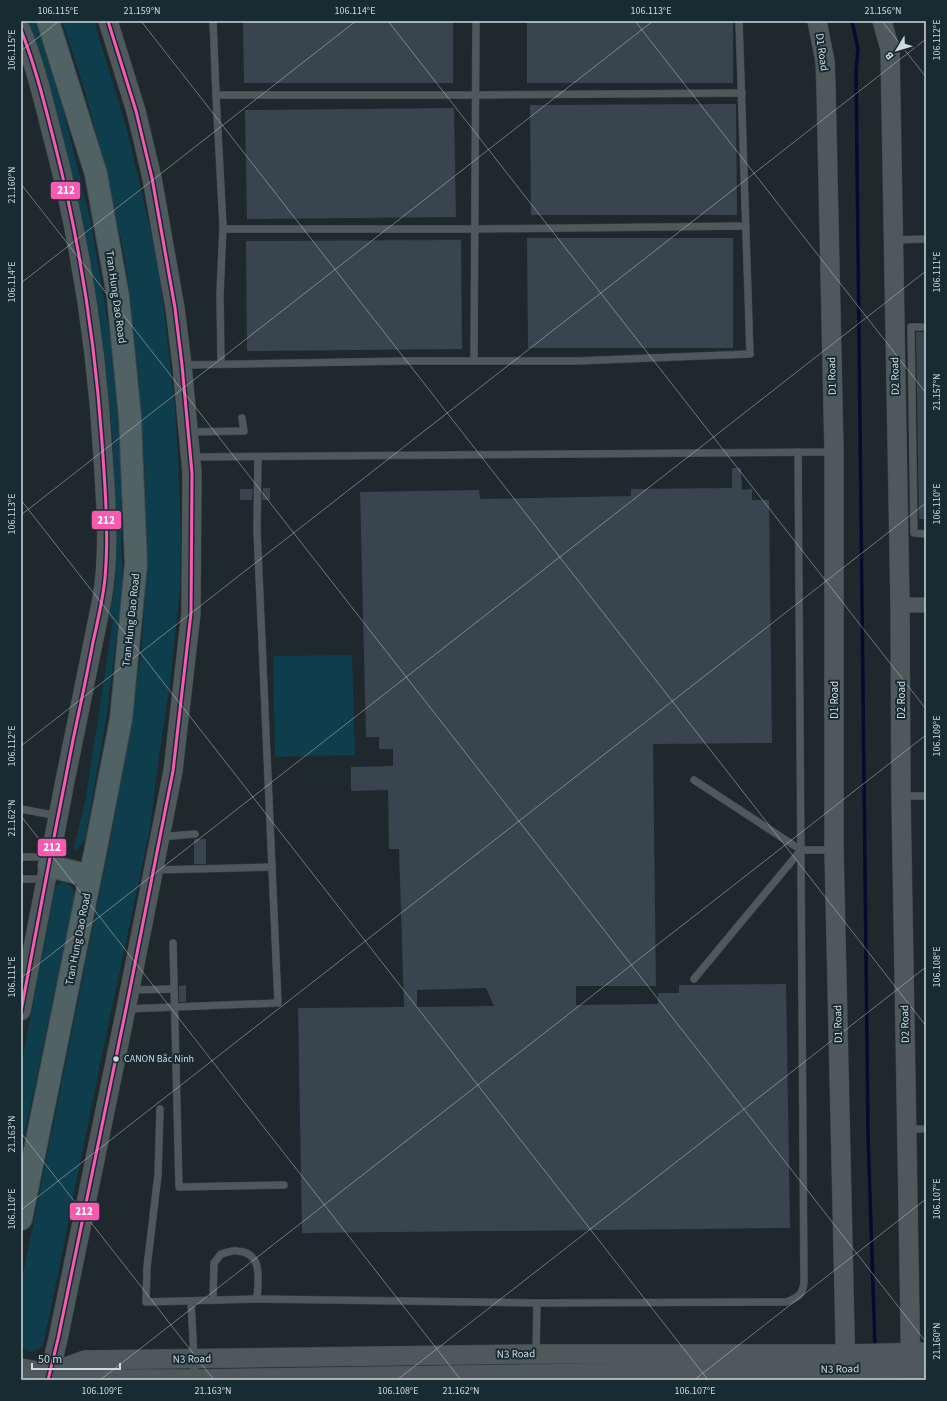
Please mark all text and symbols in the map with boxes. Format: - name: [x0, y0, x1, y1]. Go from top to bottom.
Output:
- text: 106.115°E: [38, 4, 78, 18]
- text: 21.159°N: [123, 4, 161, 18]
- text: 106.114°E: [335, 4, 375, 18]
- text: 106.113°E: [631, 4, 671, 18]
- text: 21.156°N: [864, 4, 902, 18]
- text: 106.112°E: [930, 20, 944, 60]
- text: 106.115°E: [5, 30, 19, 70]
- north arrow: [877, 30, 917, 70]
- street label: D1 Road: [812, 32, 832, 72]
- text: B: [881, 48, 897, 63]
- text: 21.160°N: [5, 166, 19, 204]
- line badge: 212: [50, 181, 81, 200]
- text: 212: [57, 183, 75, 198]
- street label: Tran Hung Dao Road: [102, 250, 130, 344]
- text: 106.111°E: [930, 252, 944, 292]
- text: 106.114°E: [5, 262, 19, 302]
- street label: D1 Road: [824, 357, 840, 395]
- street label: D2 Road: [887, 357, 903, 395]
- text: 21.157°N: [930, 373, 944, 411]
- text: 106.110°E: [930, 484, 944, 524]
- text: 106.113°E: [5, 494, 19, 534]
- line badge: 212: [91, 510, 122, 530]
- text: 212: [97, 513, 115, 528]
- street label: Tran Hung Dao Road: [119, 573, 143, 667]
- street label: D1 Road: [827, 681, 842, 719]
- street label: D2 Road: [894, 681, 909, 719]
- text: 106.109°E: [930, 716, 944, 756]
- text: 106.112°E: [5, 726, 19, 766]
- text: 21.162°N: [5, 799, 19, 837]
- line badge: 212: [37, 838, 67, 857]
- text: 212: [43, 840, 61, 855]
- street label: Tran Hung Dao Road: [62, 892, 94, 986]
- text: 106.108°E: [930, 947, 944, 987]
- text: 106.111°E: [5, 957, 19, 997]
- street label: D1 Road: [830, 1005, 846, 1043]
- street label: D2 Road: [897, 1005, 913, 1043]
- place label: CANON Bắc Ninh: [124, 1052, 194, 1066]
- marker: CANON Bắc Ninh: [111, 1054, 121, 1064]
- text: 21.163°N: [5, 1115, 19, 1153]
- text: 106.107°E: [930, 1179, 944, 1219]
- text: 106.110°E: [5, 1189, 19, 1229]
- line badge: 212: [69, 1202, 100, 1221]
- text: 212: [75, 1204, 93, 1219]
- text: 21.160°N: [930, 1322, 944, 1360]
- scale bar: [32, 1345, 120, 1371]
- street label: N3 Road: [497, 1346, 535, 1362]
- text: 50 m: [38, 1351, 62, 1368]
- street label: N3 Road: [173, 1351, 211, 1367]
- street label: N3 Road: [821, 1361, 859, 1377]
- text: 106.109°E: [82, 1384, 122, 1398]
- text: 21.163°N: [194, 1384, 232, 1398]
- text: 106.108°E: [378, 1384, 418, 1398]
- text: 21.162°N: [442, 1384, 480, 1398]
- text: 106.107°E: [675, 1384, 715, 1398]

